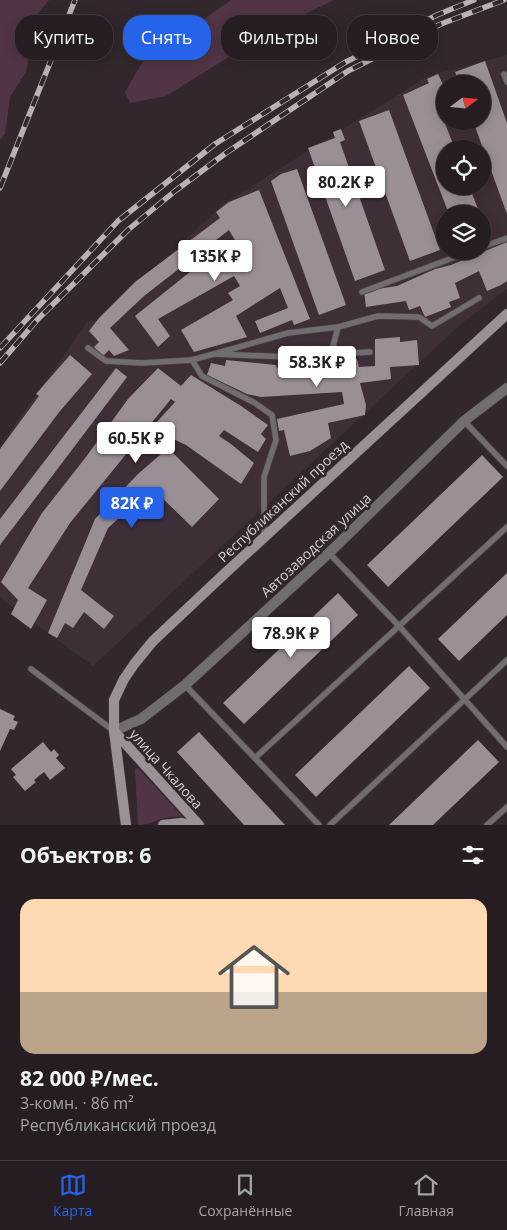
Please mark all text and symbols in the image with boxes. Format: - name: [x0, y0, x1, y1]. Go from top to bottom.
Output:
- chip: Купить: [15, 15, 113, 60]
- chip: Снять: [123, 15, 211, 60]
- chip: Фильтры: [221, 15, 337, 60]
- chip: Новое: [347, 15, 438, 60]
- north arrow: [436, 75, 491, 130]
- map controls: [436, 75, 491, 260]
- button: locate: [436, 140, 491, 195]
- pin: 80.2K ₽: [300, 166, 392, 208]
- text: 80.2K ₽: [318, 171, 374, 193]
- button: layers: [436, 205, 491, 260]
- pin: 135K ₽: [174, 240, 256, 282]
- text: 135K ₽: [189, 245, 241, 267]
- pin: 58.3K ₽: [271, 346, 363, 388]
- text: 58.3K ₽: [289, 351, 345, 373]
- pin: 60.5K ₽: [90, 422, 182, 464]
- text: 60.5K ₽: [108, 427, 164, 449]
- street label: Республиканский проезд: [213, 435, 352, 566]
- pin: 82K ₽: [97, 486, 167, 529]
- street label: Автозаводская улица: [256, 488, 375, 601]
- text: 82K ₽: [111, 492, 153, 514]
- pin: 78.9K ₽: [245, 616, 337, 659]
- text: 78.9K ₽: [263, 622, 319, 644]
- street label: улица Чкалова: [125, 725, 207, 813]
- text: Объектов: 6: [20, 841, 151, 869]
- icon: filters: [459, 841, 487, 869]
- icon: home: [209, 932, 299, 1022]
- text: 82 000 ₽/мес.: [20, 1064, 159, 1092]
- text: 3-комн. · 86 m²: [20, 1092, 134, 1114]
- text: Республиканский проезд: [20, 1114, 216, 1136]
- tab: Карта: [53, 1171, 92, 1220]
- tab: Сохранённые: [198, 1171, 292, 1220]
- tab: Главная: [398, 1171, 454, 1220]

